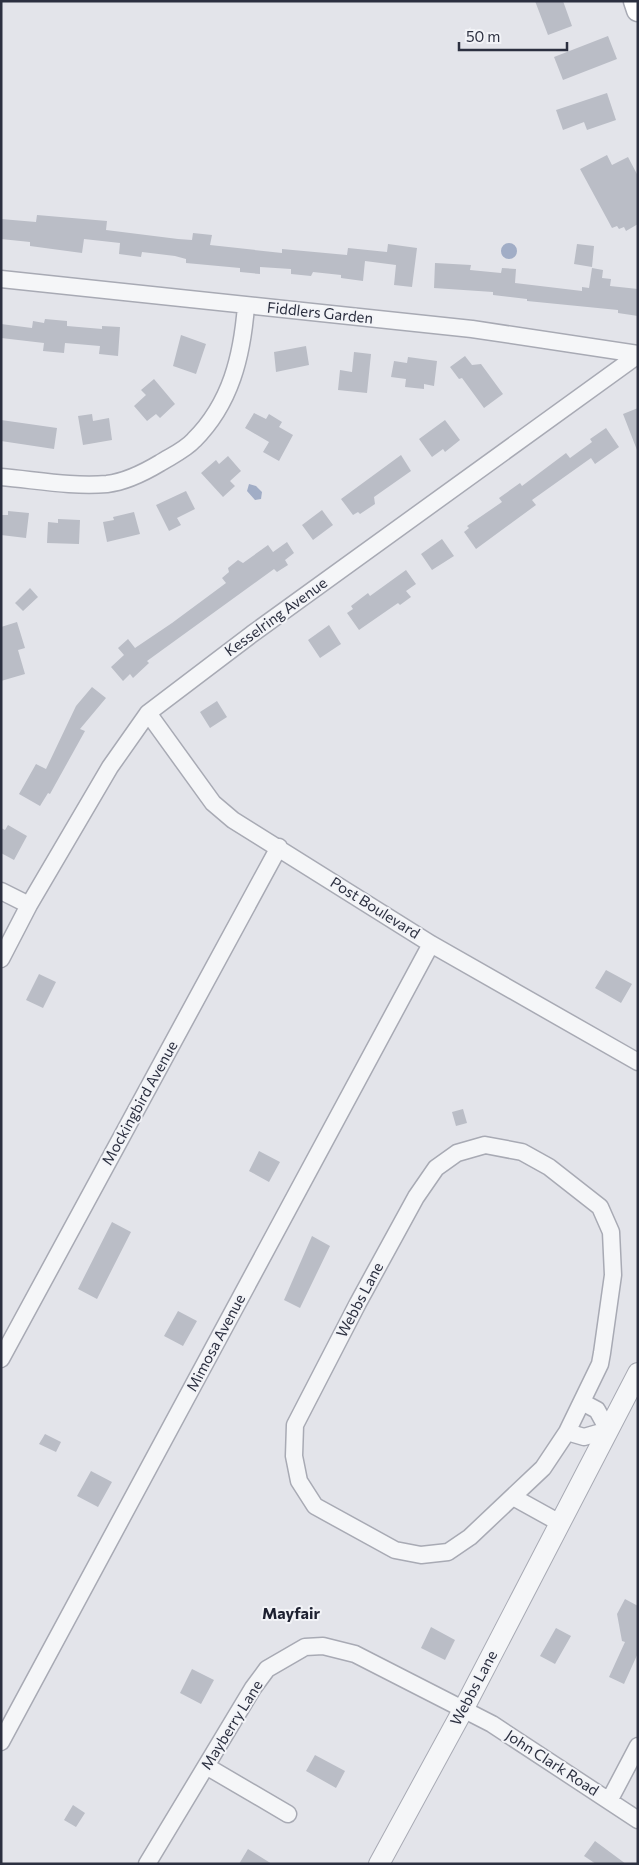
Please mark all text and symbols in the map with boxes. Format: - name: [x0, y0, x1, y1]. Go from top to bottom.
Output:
- scale bar: [459, 20, 566, 52]
- text: 50 m: [466, 27, 500, 45]
- street label: Fiddlers Garden: [266, 297, 374, 327]
- street label: Kesselring Avenue: [221, 573, 330, 659]
- street label: Post Boulevard: [327, 872, 424, 942]
- street label: Mockingbird Avenue: [97, 1037, 181, 1168]
- street label: Webbs Lane: [332, 1259, 386, 1340]
- street label: Mimosa Avenue: [182, 1291, 248, 1394]
- district label: Mayfair: [262, 1603, 320, 1622]
- street label: Webbs Lane: [446, 1647, 500, 1728]
- street label: Mayberry Lane: [196, 1676, 266, 1772]
- street label: John Clark Road: [503, 1725, 602, 1799]

